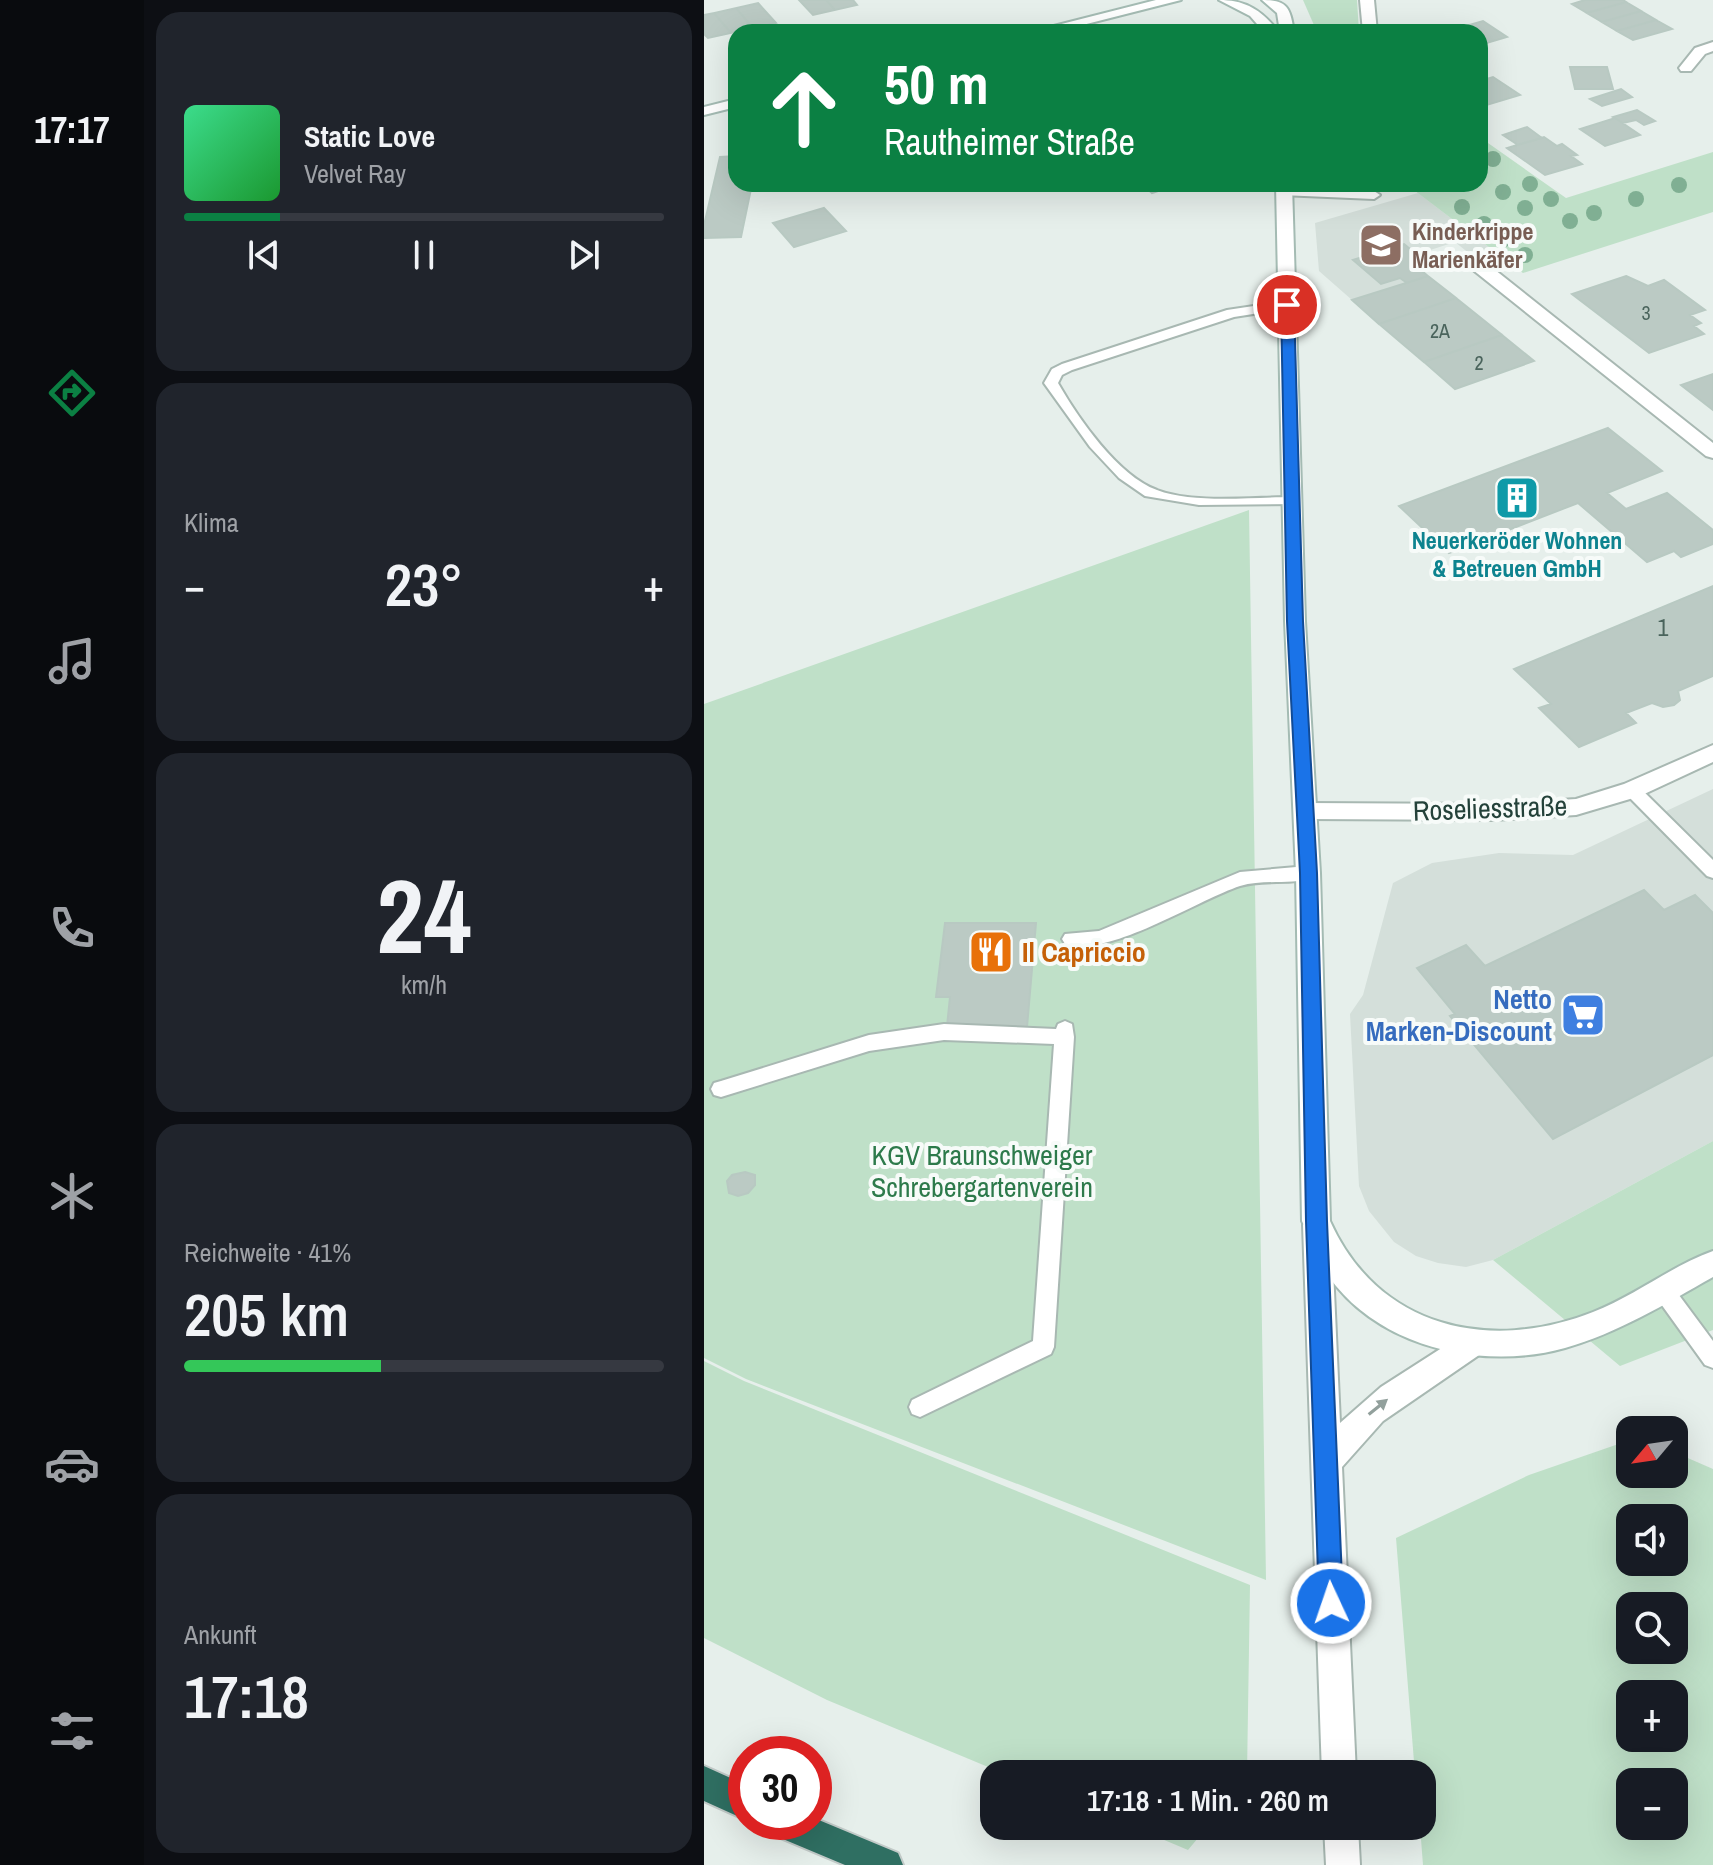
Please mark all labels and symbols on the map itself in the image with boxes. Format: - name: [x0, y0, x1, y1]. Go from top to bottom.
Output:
- place label: Kinderkrippe Marienkäfer: [1412, 215, 1533, 275]
- school or university icon: Kinderkrippe Marienkäfer: [1357, 221, 1405, 269]
- pin: [1253, 271, 1321, 339]
- house number: 3: [1641, 299, 1651, 326]
- house number: 2A: [1430, 317, 1450, 344]
- house number: 2: [1474, 349, 1484, 376]
- building icon: Neuerkeröder Wohnen & Betreuen GmbH: [1493, 474, 1541, 522]
- place label: Neuerkeröder Wohnen & Betreuen GmbH: [1412, 524, 1622, 584]
- house number: 1: [1658, 611, 1669, 643]
- street label: Roseliesstraße: [1412, 786, 1568, 830]
- restaurant icon: Il Capriccio: [967, 928, 1015, 976]
- place label: Il Capriccio: [1022, 933, 1146, 971]
- place label: Netto Marken-Discount: [1366, 980, 1552, 1050]
- supermarket icon: Netto Marken-Discount: [1559, 991, 1607, 1039]
- park label: KGV Braunschweiger Schrebergartenverein: [871, 1136, 1093, 1206]
- one-way arrow: [1368, 1400, 1388, 1416]
- north arrow: [1616, 1416, 1688, 1488]
- position arrow: [1289, 1561, 1373, 1645]
- speed limit sign: 30: [728, 1736, 832, 1840]

